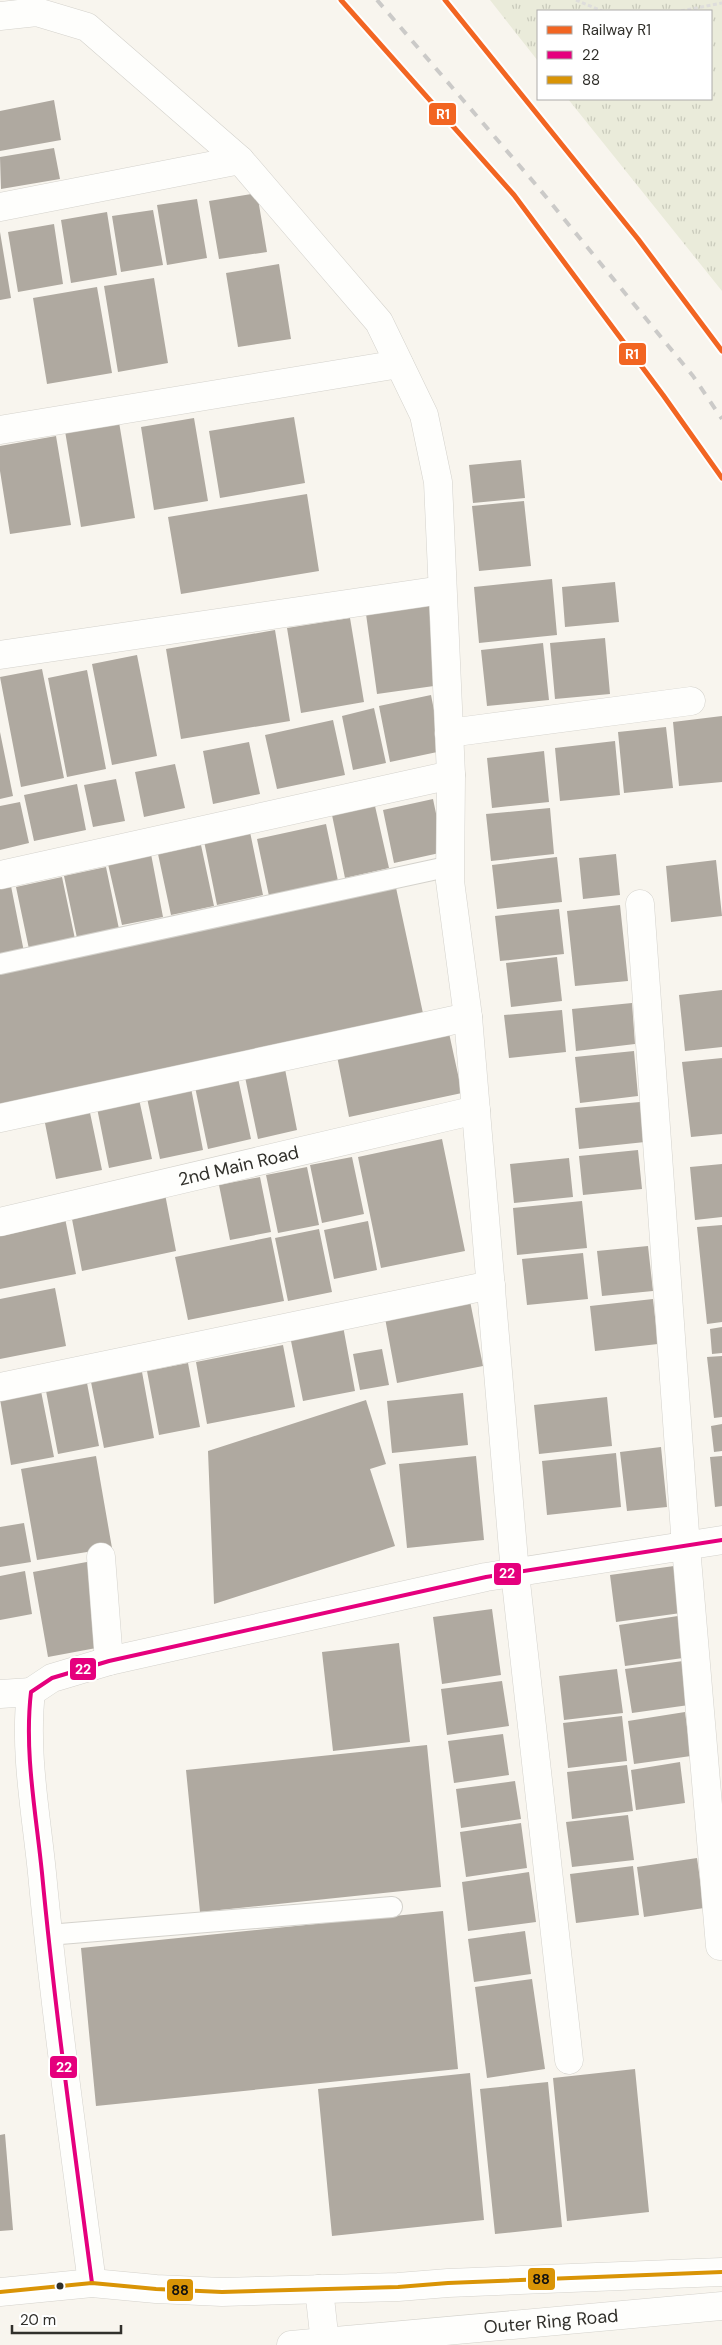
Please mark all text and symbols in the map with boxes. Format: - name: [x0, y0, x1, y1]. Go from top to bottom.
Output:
- legend: [537, 10, 712, 100]
- text: Railway R1: [582, 20, 651, 40]
- text: 22: [582, 45, 599, 65]
- text: 88: [582, 70, 600, 90]
- line badge: R1: [428, 102, 457, 126]
- text: R1: [436, 105, 450, 123]
- line badge: R1: [618, 342, 647, 366]
- text: R1: [625, 345, 639, 363]
- street label: 2nd Main Road: [176, 1140, 301, 1192]
- line badge: 22: [493, 1562, 522, 1586]
- text: 22: [499, 1564, 515, 1582]
- line badge: 22: [69, 1657, 97, 1681]
- text: 22: [75, 1660, 91, 1678]
- line badge: 22: [49, 2055, 78, 2079]
- text: 22: [56, 2058, 72, 2076]
- line badge: 88: [527, 2267, 556, 2291]
- text: 88: [532, 2270, 550, 2288]
- line badge: 88: [166, 2278, 194, 2302]
- unlabelled marker: [55, 2281, 65, 2291]
- text: 88: [171, 2281, 189, 2299]
- scale bar: [12, 2302, 121, 2334]
- street label: Outer Ring Road: [483, 2303, 619, 2340]
- text: 20 m: [20, 2310, 56, 2330]

